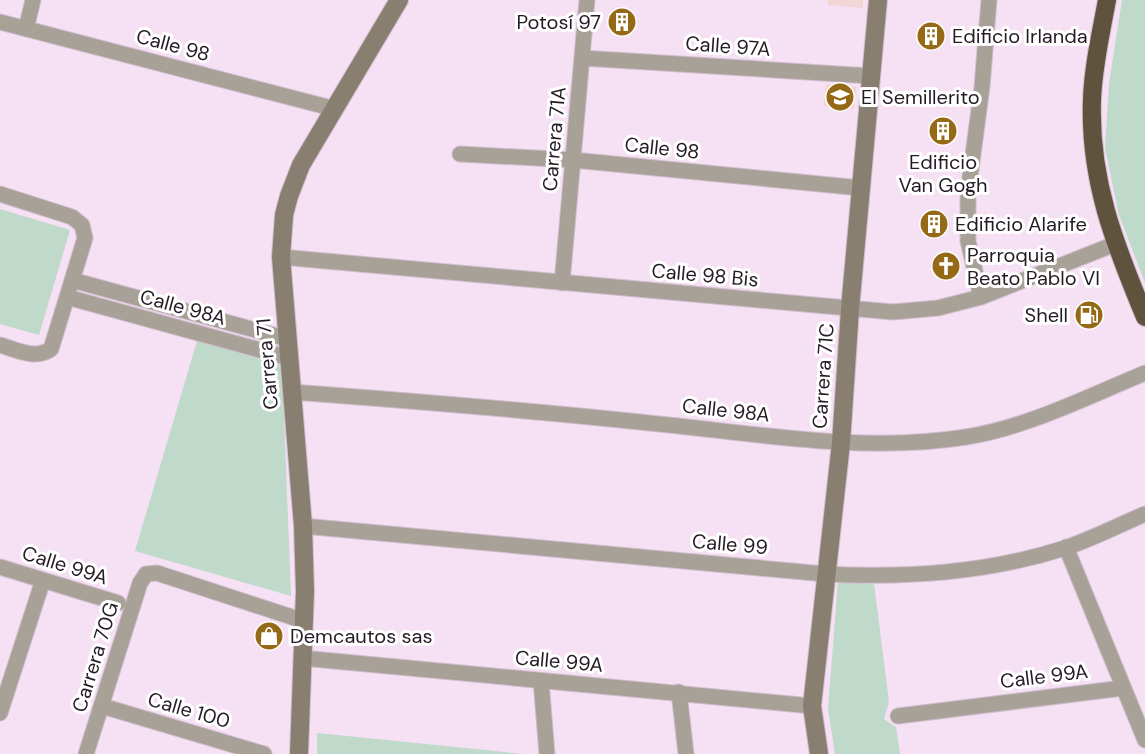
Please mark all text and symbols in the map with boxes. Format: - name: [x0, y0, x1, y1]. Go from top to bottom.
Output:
- building icon: Potosí 97: [606, 6, 638, 38]
- place label: Potosí 97: [517, 9, 601, 35]
- building icon: Edificio Irlanda: [915, 20, 947, 52]
- street label: Calle 98: [133, 23, 213, 67]
- place label: Edificio Irlanda: [952, 23, 1088, 49]
- street label: Calle 97A: [685, 30, 771, 62]
- school or university icon: El Semillerito: [824, 81, 856, 113]
- place label: El Semillerito: [861, 84, 980, 110]
- street label: Carrera 71A: [536, 86, 572, 192]
- building icon: Edificio Van Gogh: [927, 115, 959, 147]
- street label: Calle 98: [623, 131, 701, 165]
- place label: Edificio Van Gogh: [898, 149, 988, 198]
- building icon: Edificio Alarife: [918, 208, 950, 240]
- place label: Edificio Alarife: [955, 211, 1087, 237]
- place label: Parroquia Beato Pablo VI: [967, 242, 1100, 291]
- church icon: Parroquia Beato Pablo VI: [930, 250, 962, 282]
- street label: Calle 98 Bis: [650, 257, 760, 293]
- street label: Calle 98A: [137, 283, 229, 331]
- fuel station icon: Shell: [1073, 299, 1105, 331]
- place label: Shell: [1025, 302, 1068, 328]
- street label: Carrera 71: [250, 317, 284, 411]
- street label: Carrera 71C: [806, 322, 840, 430]
- street label: Calle 98A: [681, 392, 771, 428]
- street label: Calle 99: [691, 528, 769, 560]
- street label: Calle 99A: [19, 540, 111, 590]
- street label: Carrera 70G: [66, 599, 124, 715]
- shop icon: Demcautos sas: [253, 620, 285, 652]
- place label: Demcautos sas: [290, 623, 432, 649]
- street label: Calle 99A: [514, 644, 604, 678]
- street label: Calle 99A: [999, 658, 1089, 694]
- street label: Calle 100: [145, 686, 233, 734]

